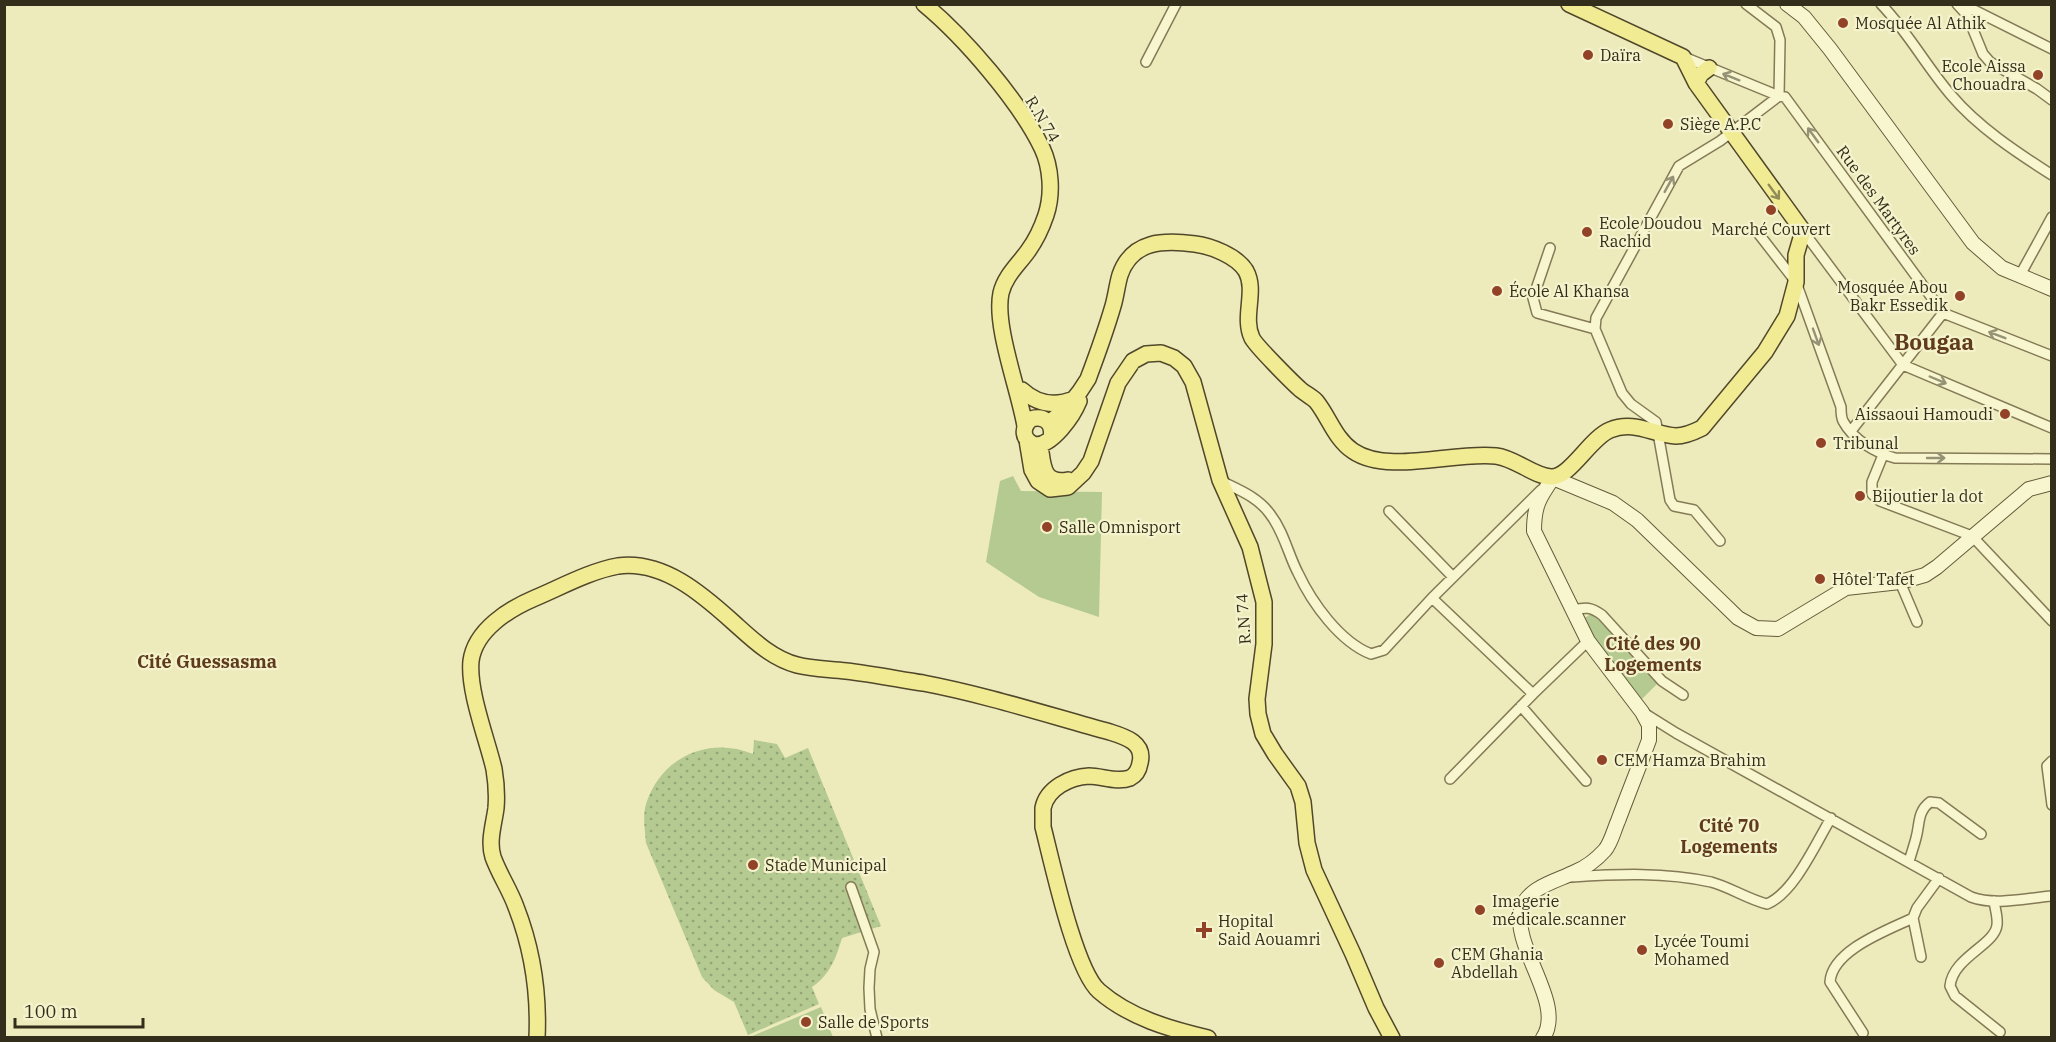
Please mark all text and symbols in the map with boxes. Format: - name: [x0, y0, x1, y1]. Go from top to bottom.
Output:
- place label: Mosquée Al Athik: [1855, 13, 1987, 33]
- marker: Mosquée Al Athik: [1836, 16, 1850, 30]
- place label: Daïra: [1600, 45, 1641, 65]
- marker: Daïra: [1581, 48, 1595, 62]
- place label: Ecole Aissa Chouadra: [1941, 56, 2026, 94]
- marker: Ecole Aissa Chouadra: [2031, 68, 2045, 82]
- one-way arrow: [1722, 71, 1740, 82]
- street label: R.N 74: [1021, 92, 1065, 146]
- place label: Siège A.P.C: [1680, 114, 1761, 134]
- marker: Siège A.P.C: [1661, 117, 1675, 131]
- one-way arrow: [1807, 127, 1819, 143]
- street label: Rue des Martyres: [1833, 141, 1925, 259]
- one-way arrow: [1663, 176, 1675, 193]
- one-way arrow: [1768, 183, 1781, 199]
- marker: Marché Couvert: [1764, 203, 1778, 217]
- place label: Ecole Doudou Rachid: [1599, 213, 1702, 251]
- place label: Marché Couvert: [1711, 219, 1831, 239]
- marker: Ecole Doudou Rachid: [1580, 225, 1594, 239]
- place label: Mosquée Abou Bakr Essedik: [1837, 277, 1949, 315]
- place label: École Al Khansa: [1509, 280, 1630, 301]
- marker: École Al Khansa: [1490, 284, 1504, 298]
- marker: Mosquée Abou Bakr Essedik: [1953, 289, 1967, 303]
- one-way arrow: [1811, 327, 1822, 346]
- district label: Bougaa: [1894, 327, 1974, 356]
- one-way arrow: [1988, 329, 2007, 340]
- one-way arrow: [1929, 375, 1947, 386]
- place label: Aissaoui Hamoudi: [1855, 404, 1993, 424]
- marker: Aissaoui Hamoudi: [1998, 407, 2012, 421]
- place label: Tribunal: [1833, 433, 1899, 453]
- marker: Tribunal: [1814, 436, 1828, 450]
- one-way arrow: [1925, 452, 1945, 464]
- place label: Bijoutier la dot: [1872, 486, 1984, 506]
- marker: Bijoutier la dot: [1853, 489, 1867, 503]
- place label: Salle Omnisport: [1059, 517, 1181, 537]
- marker: Salle Omnisport: [1040, 520, 1054, 534]
- place label: Hôtel Tafet: [1832, 569, 1915, 589]
- marker: Hôtel Tafet: [1813, 572, 1827, 586]
- street label: R.N 74: [1231, 593, 1255, 645]
- district label: Cité des 90 Logements: [1604, 632, 1702, 676]
- district label: Cité Guessasma: [137, 650, 277, 673]
- place label: CEM Hamza Brahim: [1614, 750, 1766, 770]
- marker: CEM Hamza Brahim: [1595, 753, 1609, 767]
- district label: Cité 70 Logements: [1680, 814, 1778, 858]
- place label: Stade Municipal: [765, 855, 887, 875]
- marker: Stade Municipal: [746, 858, 760, 872]
- place label: Imagerie médicale.scanner: [1492, 891, 1626, 929]
- marker: Imagerie médicale.scanner: [1473, 903, 1487, 917]
- place label: Hopital Said Aouamri: [1218, 911, 1321, 949]
- marker: Hopital Said Aouamri: [1195, 921, 1213, 939]
- place label: Lycée Toumi Mohamed: [1654, 931, 1749, 969]
- marker: Lycée Toumi Mohamed: [1635, 943, 1649, 957]
- place label: CEM Ghania Abdellah: [1451, 944, 1544, 982]
- marker: CEM Ghania Abdellah: [1432, 956, 1446, 970]
- scale bar: [15, 991, 142, 1029]
- text: 100 m: [24, 1000, 78, 1023]
- place label: Salle de Sports: [818, 1012, 929, 1032]
- marker: Salle de Sports: [799, 1015, 813, 1029]

